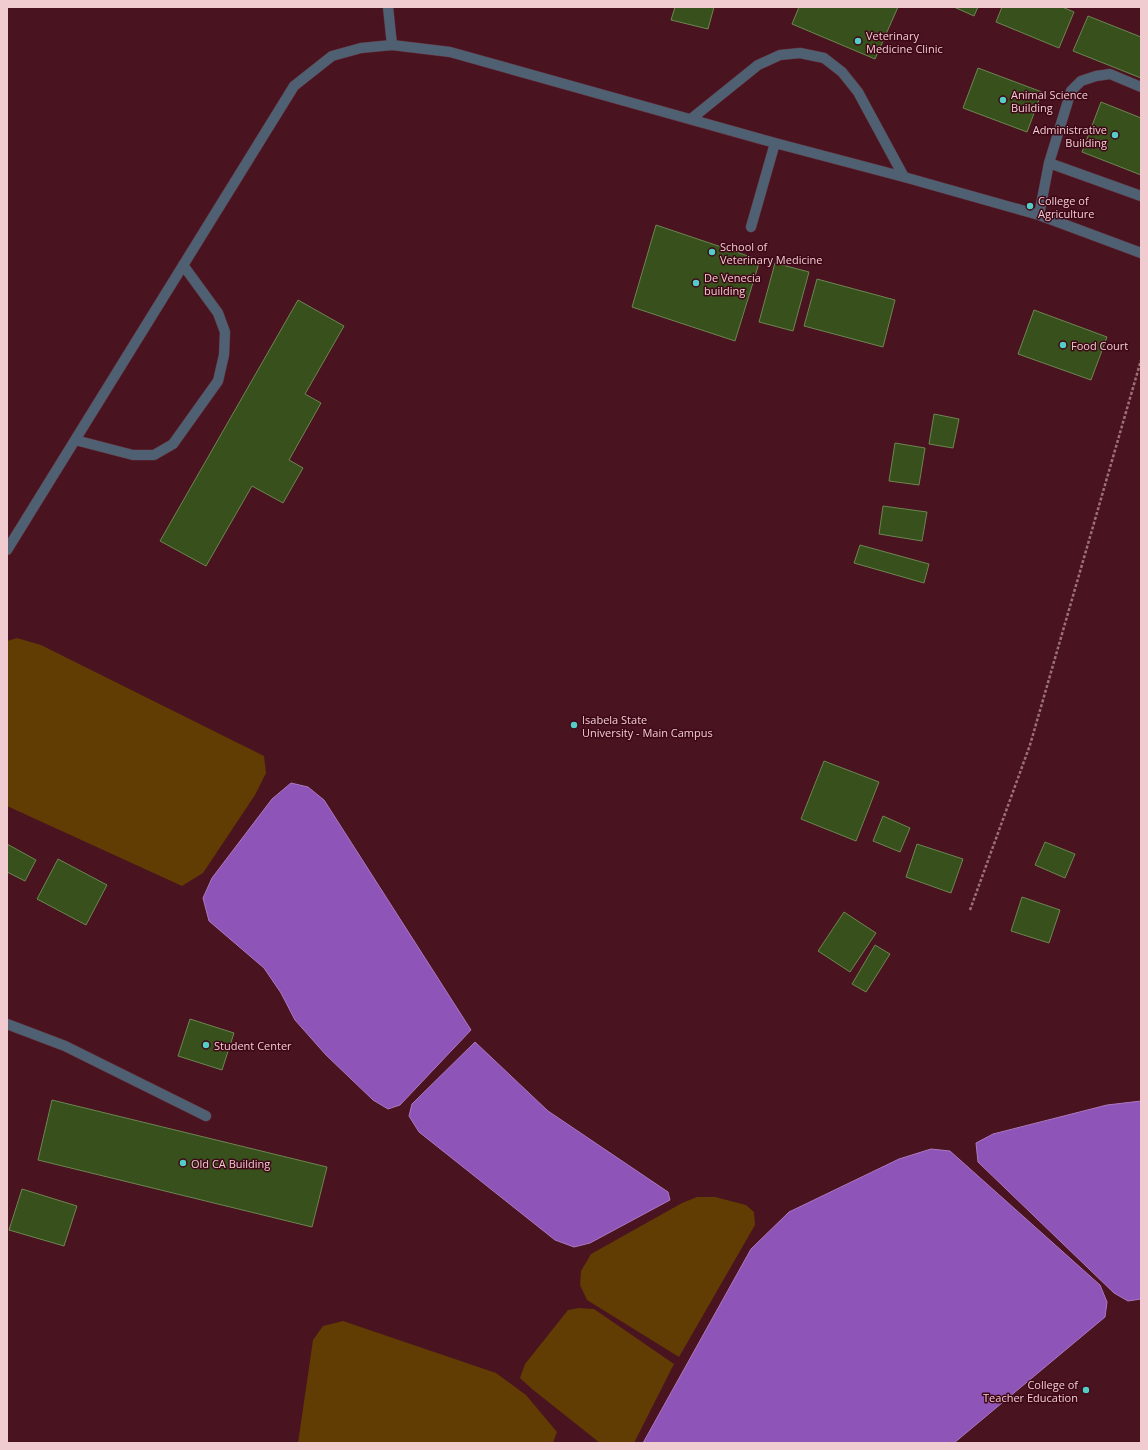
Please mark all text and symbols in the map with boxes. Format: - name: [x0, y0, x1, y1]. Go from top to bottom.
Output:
- place label: Veterinary Medicine Clinic: [866, 28, 943, 56]
- marker: Veterinary Medicine Clinic: [853, 36, 863, 46]
- place label: Animal Science Building: [1011, 87, 1088, 115]
- marker: Animal Science Building: [998, 95, 1008, 105]
- place label: Administrative Building: [1033, 122, 1107, 150]
- marker: Administrative Building: [1110, 130, 1120, 140]
- place label: College of Agriculture: [1038, 193, 1094, 221]
- marker: College of Agriculture: [1025, 201, 1035, 211]
- place label: School of Veterinary Medicine: [720, 239, 822, 267]
- marker: School of Veterinary Medicine: [707, 247, 717, 257]
- place label: De Venecia building: [704, 270, 761, 298]
- marker: De Venecia building: [691, 278, 701, 288]
- place label: Food Court: [1071, 338, 1128, 353]
- marker: Food Court: [1058, 340, 1068, 350]
- place label: Isabela State University - Main Campus: [582, 712, 713, 740]
- marker: Isabela State University - Main Campus: [569, 720, 579, 730]
- place label: Student Center: [214, 1038, 292, 1053]
- marker: Student Center: [201, 1040, 211, 1050]
- place label: Old CA Building: [191, 1156, 270, 1171]
- marker: Old CA Building: [178, 1158, 188, 1168]
- place label: College of Teacher Education: [983, 1377, 1079, 1405]
- marker: College of Teacher Education: [1081, 1385, 1091, 1395]

